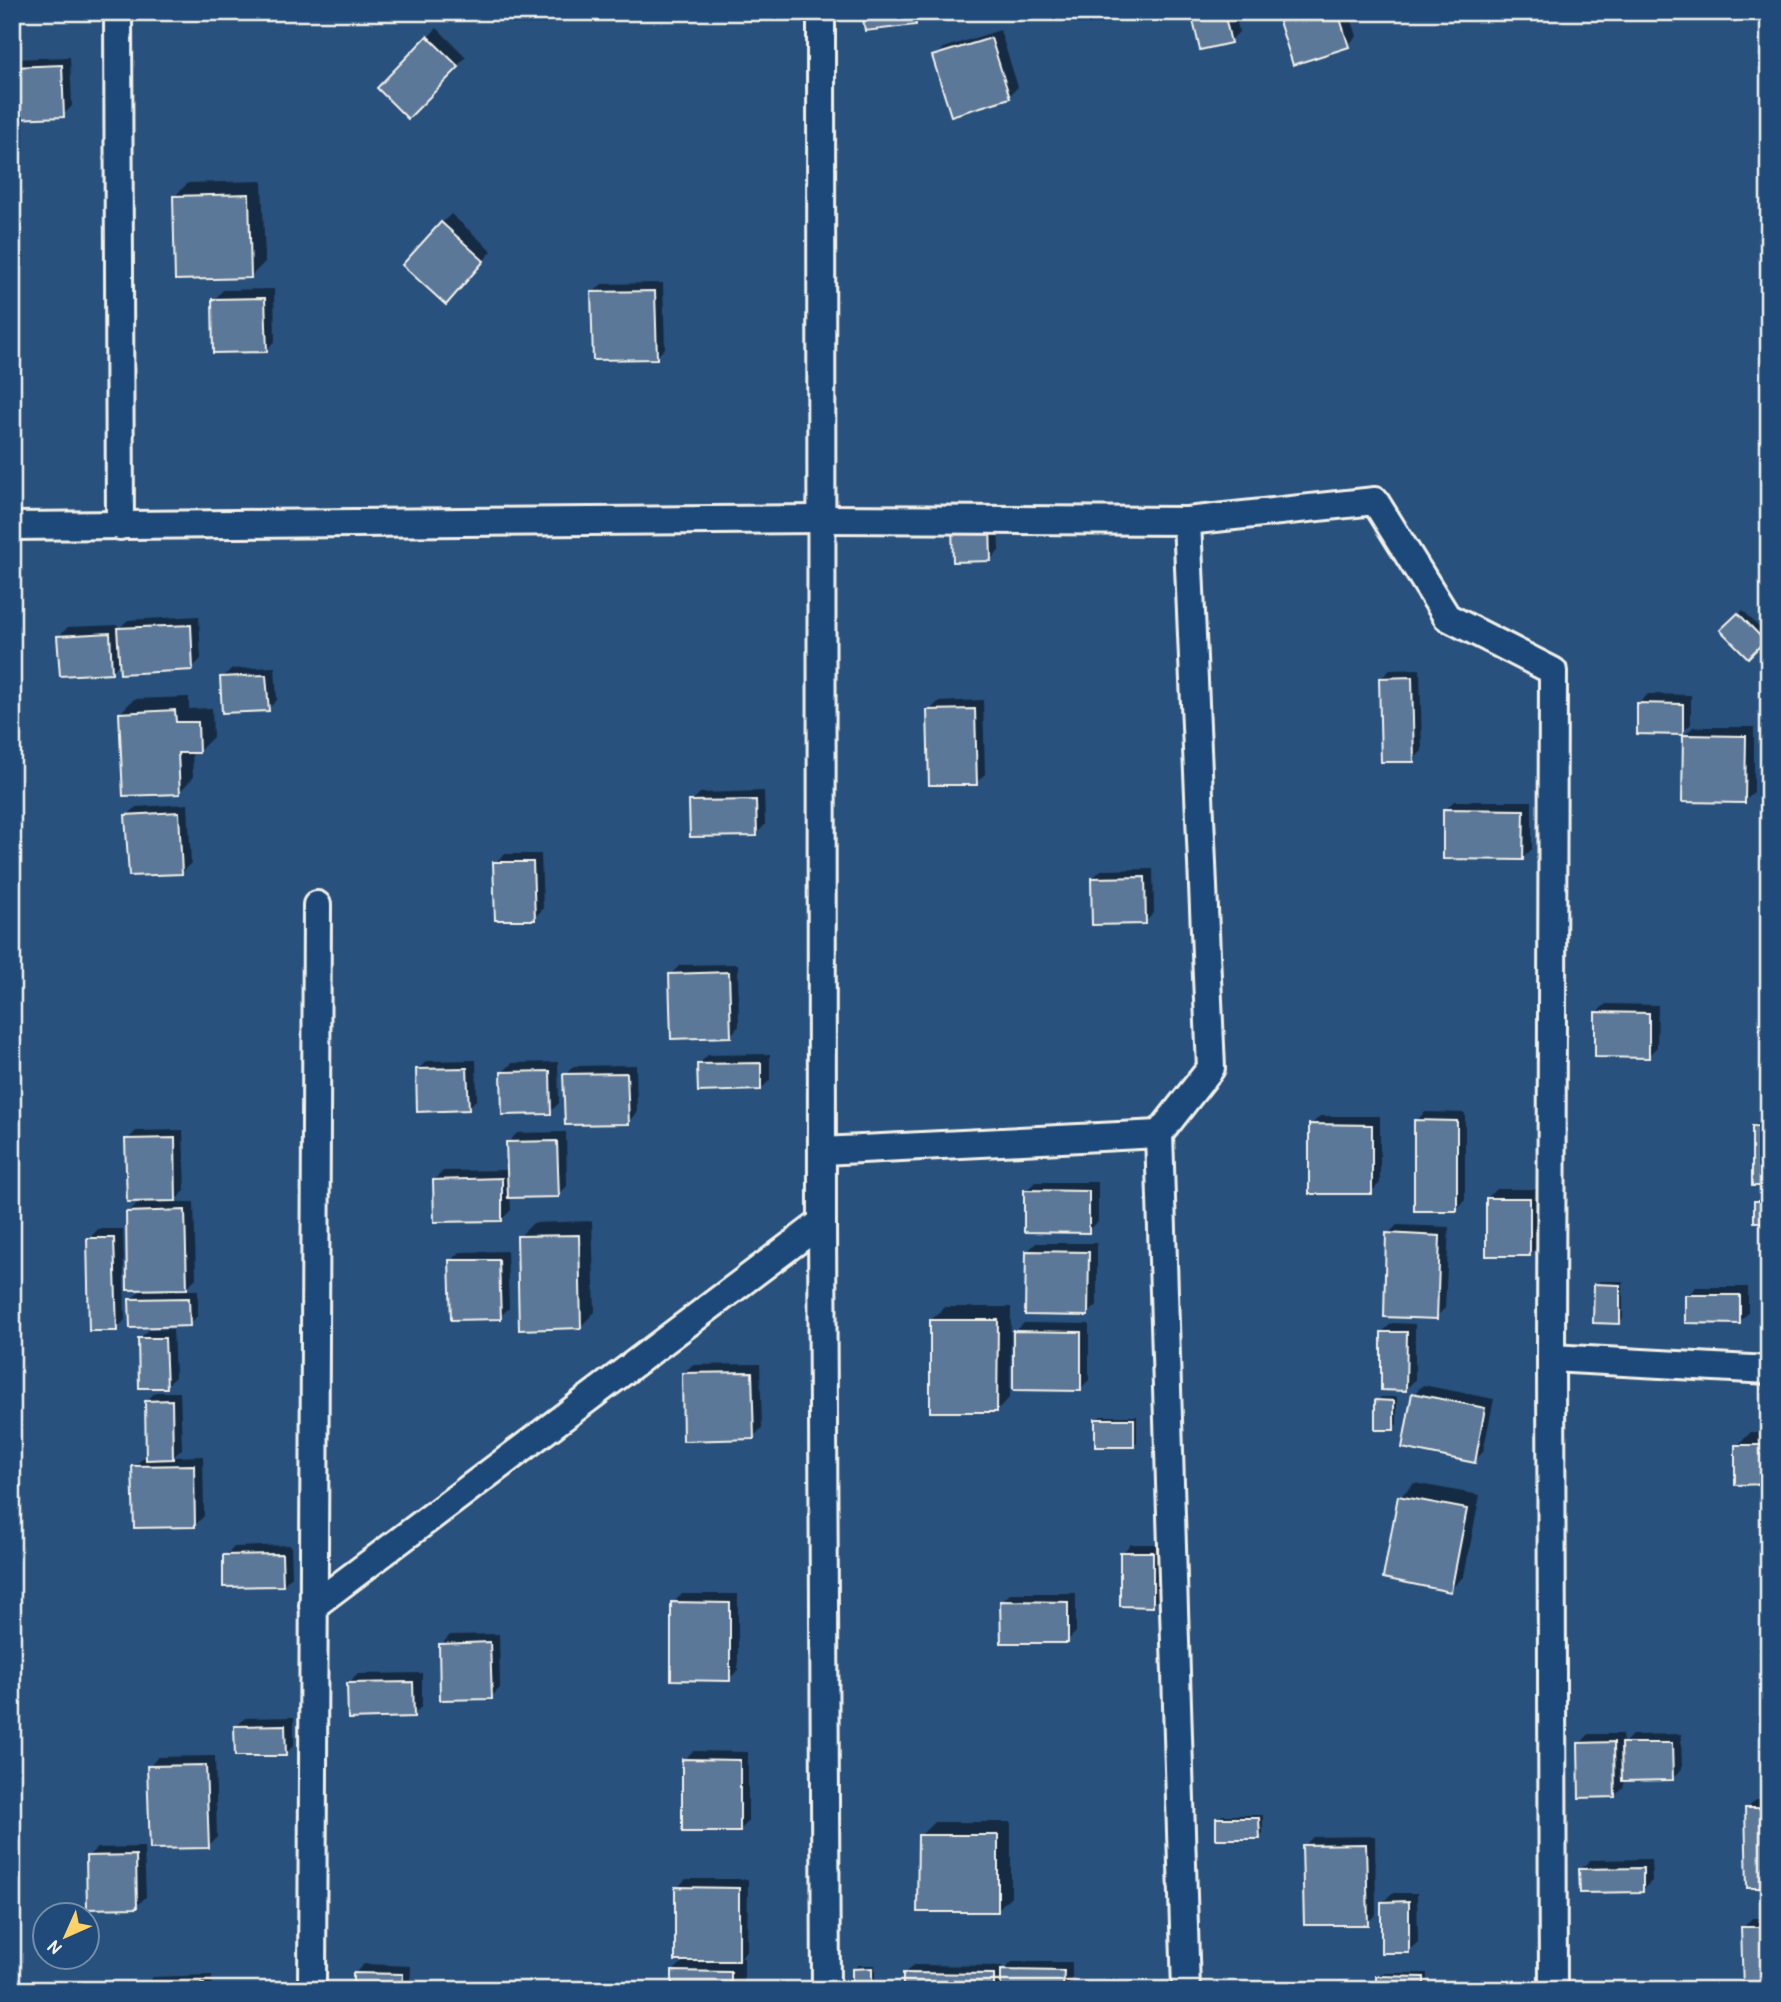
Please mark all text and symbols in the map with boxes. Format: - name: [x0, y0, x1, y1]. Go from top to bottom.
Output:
- north arrow: [32, 1900, 102, 1970]
- text: N: [41, 1935, 67, 1961]

